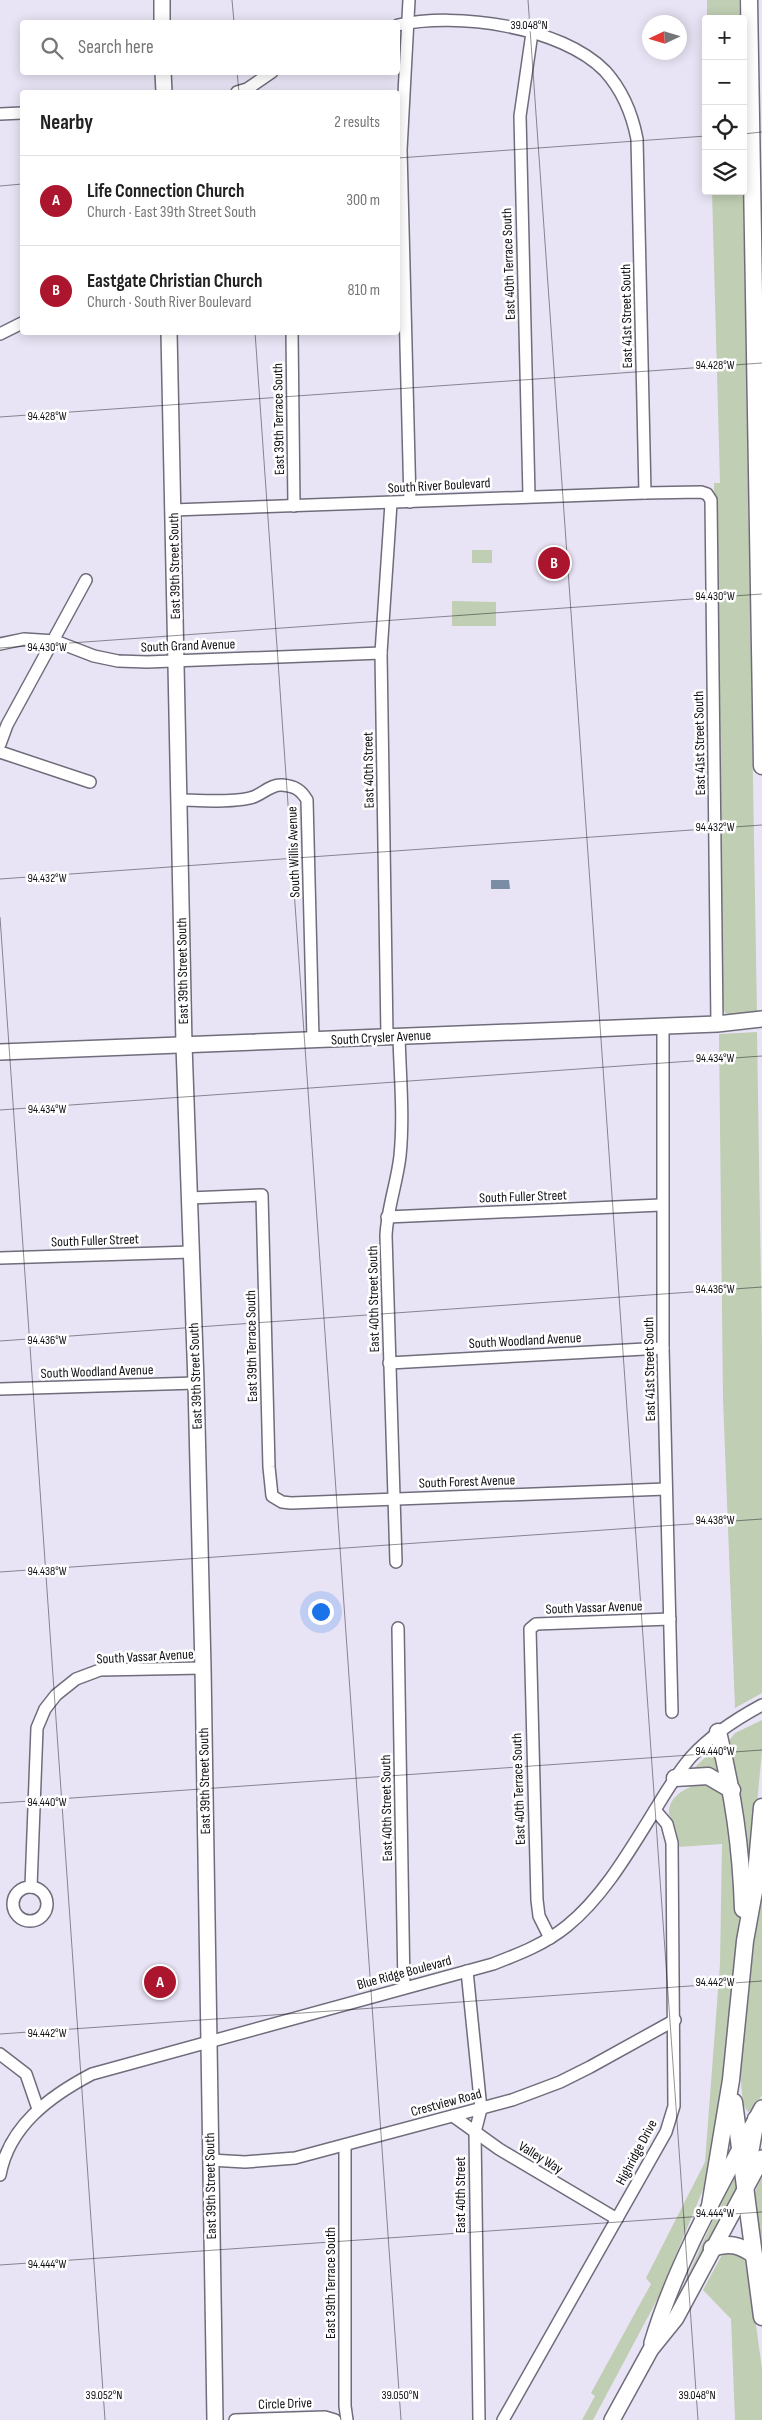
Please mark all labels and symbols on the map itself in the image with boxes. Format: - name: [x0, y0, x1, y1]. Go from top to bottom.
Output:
- north arrow: [642, 15, 687, 60]
- text: 39.048°N: [510, 18, 548, 33]
- street label: East 40th Terrace South: [498, 208, 519, 320]
- street label: East 41st Street South: [617, 264, 636, 368]
- text: 94.428°W: [695, 358, 735, 373]
- street label: East 39th Terrace South: [269, 363, 288, 475]
- text: 94.428°W: [27, 409, 67, 424]
- street label: South River Boulevard: [387, 474, 491, 497]
- street label: East 39th Street South: [165, 512, 184, 620]
- pin: B: [538, 544, 570, 582]
- text: 94.430°W: [695, 589, 735, 604]
- street label: South Grand Avenue: [140, 635, 236, 656]
- text: 94.430°W: [27, 640, 67, 655]
- street label: East 41st Street South: [690, 691, 709, 795]
- street label: East 40th Street: [359, 732, 378, 808]
- street label: South Willis Avenue: [283, 806, 304, 898]
- text: 94.432°W: [695, 820, 735, 835]
- text: 94.432°W: [27, 871, 67, 886]
- street label: East 39th Street South: [173, 917, 192, 1025]
- street label: South Crysler Avenue: [331, 1026, 431, 1049]
- text: 94.434°W: [696, 1051, 735, 1066]
- text: 94.434°W: [28, 1102, 67, 1117]
- street label: South Fuller Street: [479, 1186, 567, 1207]
- street label: South Fuller Street: [51, 1230, 139, 1251]
- street label: East 40th Street South: [364, 1245, 383, 1353]
- text: 94.436°W: [695, 1282, 735, 1297]
- street label: East 39th Terrace South: [242, 1290, 261, 1402]
- street label: East 41st Street South: [640, 1317, 659, 1421]
- street label: East 39th Street South: [185, 1322, 206, 1430]
- street label: South Woodland Avenue: [468, 1329, 582, 1352]
- text: 94.436°W: [27, 1333, 67, 1348]
- street label: South Woodland Avenue: [40, 1361, 154, 1382]
- street label: South Forest Avenue: [419, 1471, 515, 1492]
- text: 94.438°W: [695, 1513, 735, 1528]
- text: 94.438°W: [27, 1564, 67, 1579]
- street label: South Vassar Avenue: [545, 1597, 643, 1618]
- your location: [308, 1599, 334, 1625]
- street label: South Vassar Avenue: [96, 1645, 194, 1668]
- street label: East 39th Street South: [195, 1727, 214, 1835]
- street label: East 40th Terrace South: [508, 1733, 529, 1845]
- text: 94.440°W: [695, 1744, 735, 1759]
- street label: East 40th Street South: [377, 1754, 396, 1862]
- text: 94.440°W: [27, 1795, 67, 1810]
- street label: Blue Ridge Boulevard: [355, 1952, 453, 1993]
- pin: A: [144, 1963, 176, 2001]
- text: 94.442°W: [695, 1975, 735, 1990]
- text: 94.442°W: [27, 2026, 67, 2041]
- street label: Crestview Road: [409, 2085, 483, 2120]
- street label: Highridge Drive: [612, 2117, 661, 2188]
- street label: East 39th Street South: [201, 2132, 220, 2240]
- street label: Valley Way: [515, 2138, 567, 2178]
- street label: East 40th Street: [452, 2157, 469, 2233]
- text: 94.444°W: [696, 2206, 735, 2221]
- street label: East 39th Terrace South: [322, 2227, 339, 2339]
- text: 94.444°W: [28, 2257, 67, 2272]
- text: 39.052°N: [86, 2388, 122, 2403]
- text: 39.050°N: [381, 2388, 419, 2403]
- text: 39.048°N: [678, 2388, 716, 2403]
- street label: Circle Drive: [258, 2394, 312, 2413]

